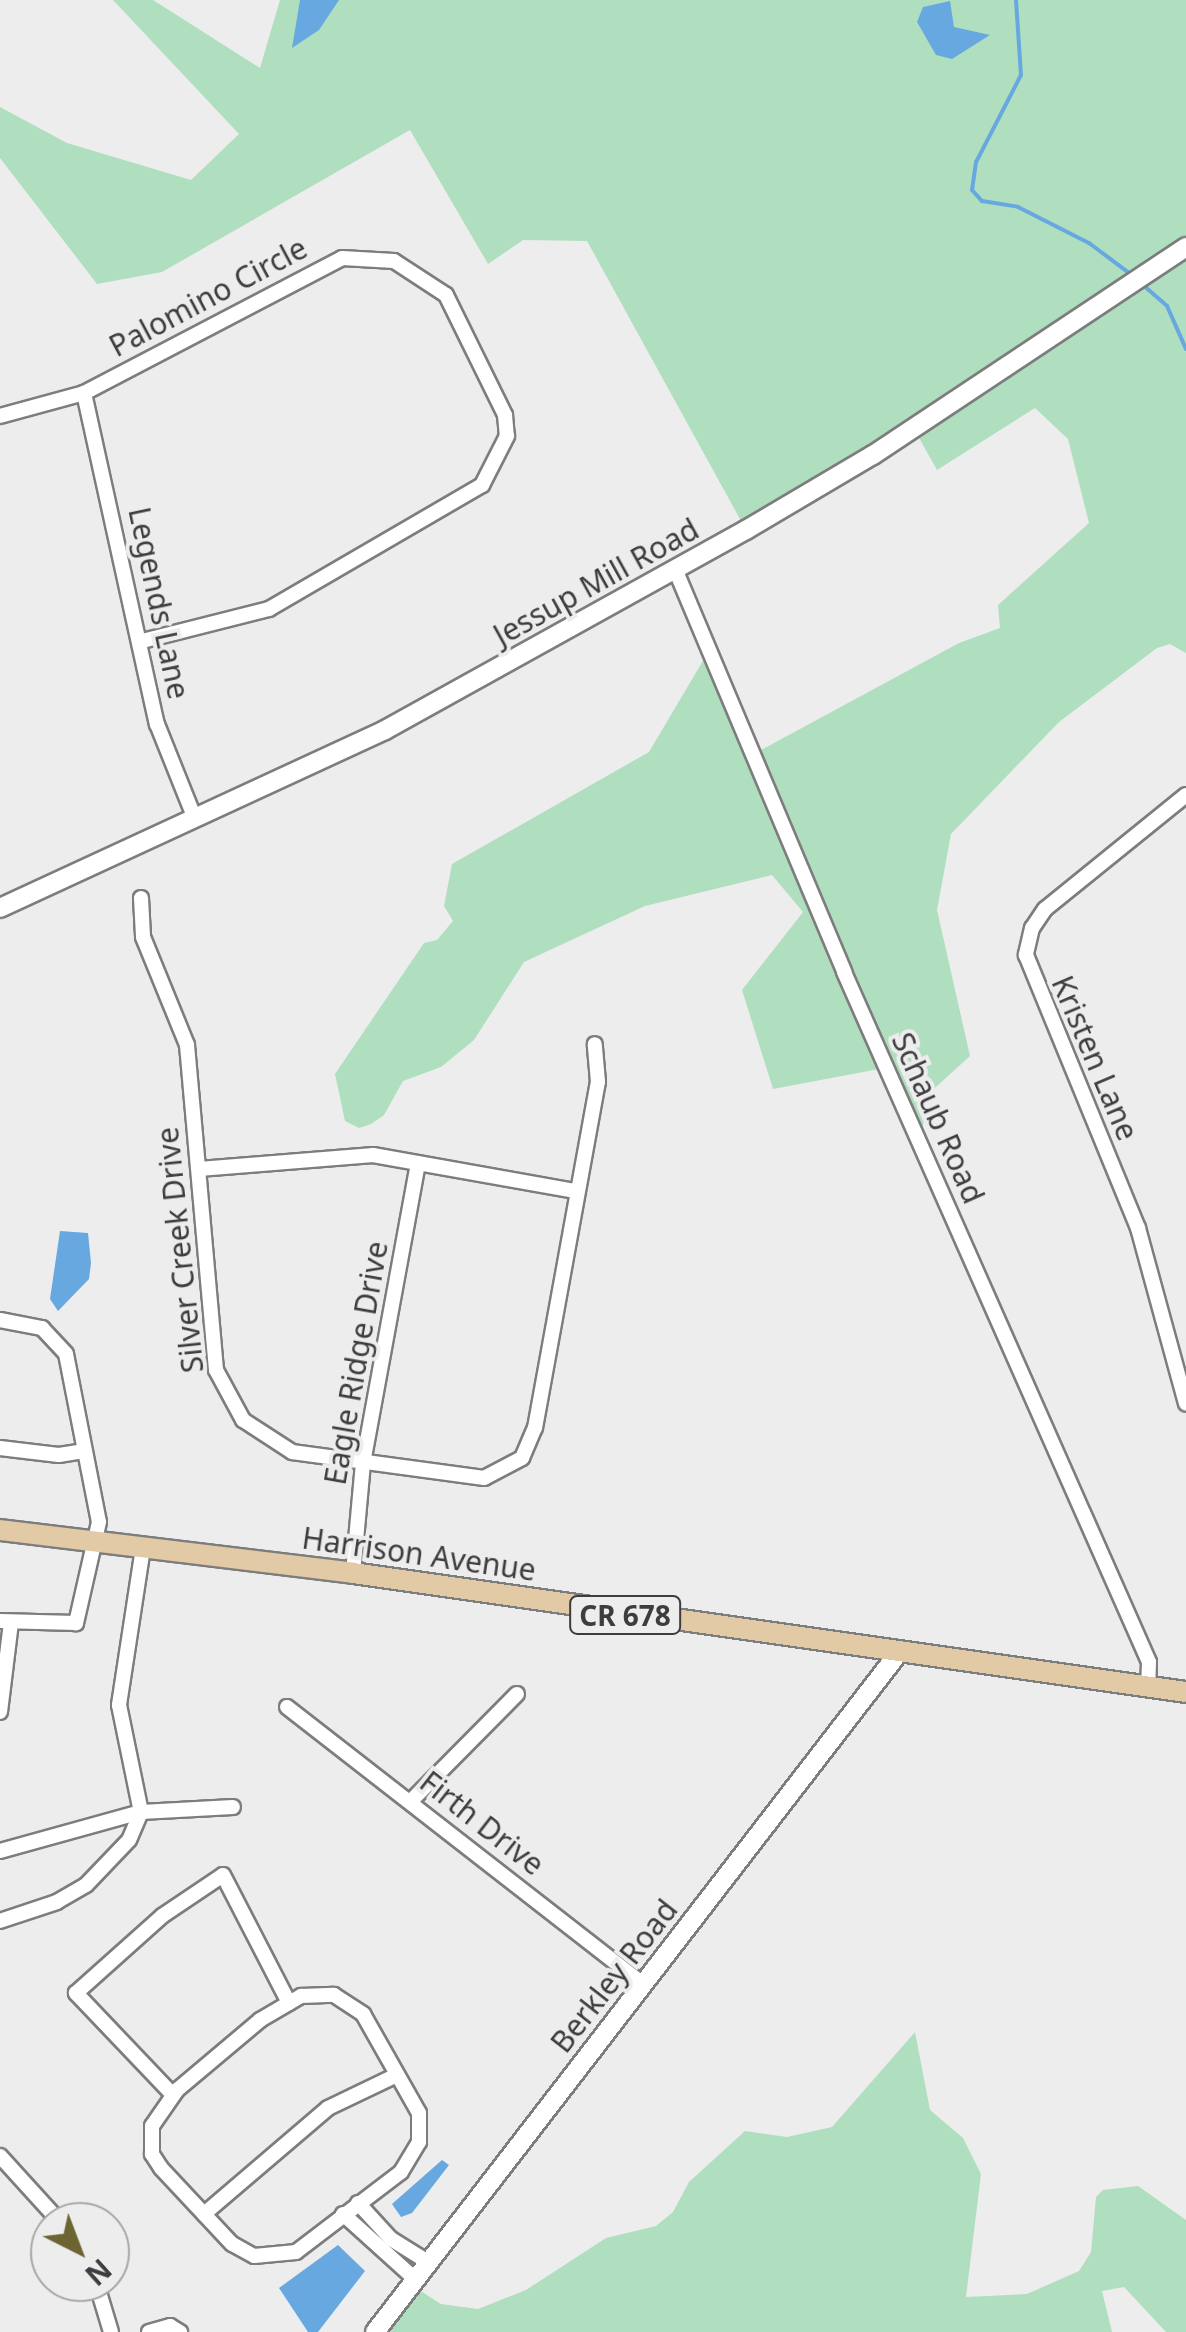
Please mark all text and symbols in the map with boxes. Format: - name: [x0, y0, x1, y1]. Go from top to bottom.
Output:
- street label: Palomino Circle: [103, 230, 313, 364]
- street label: Legends Lane: [121, 504, 197, 702]
- street label: Jessup Mill Road: [487, 511, 705, 653]
- street label: Kristen Lane: [1044, 970, 1146, 1146]
- street label: Schaub Road: [884, 1027, 992, 1209]
- street label: Silver Creek Drive: [149, 1125, 211, 1375]
- street label: Eagle Ridge Drive: [317, 1238, 395, 1488]
- street label: Harrison Avenue: [300, 1520, 538, 1588]
- road number: CR 678: [568, 1592, 682, 1638]
- street label: Firth Drive: [413, 1764, 551, 1882]
- street label: Berkley Road: [543, 1892, 685, 2060]
- north arrow: [30, 2202, 130, 2302]
- text: N: [78, 2251, 120, 2295]

